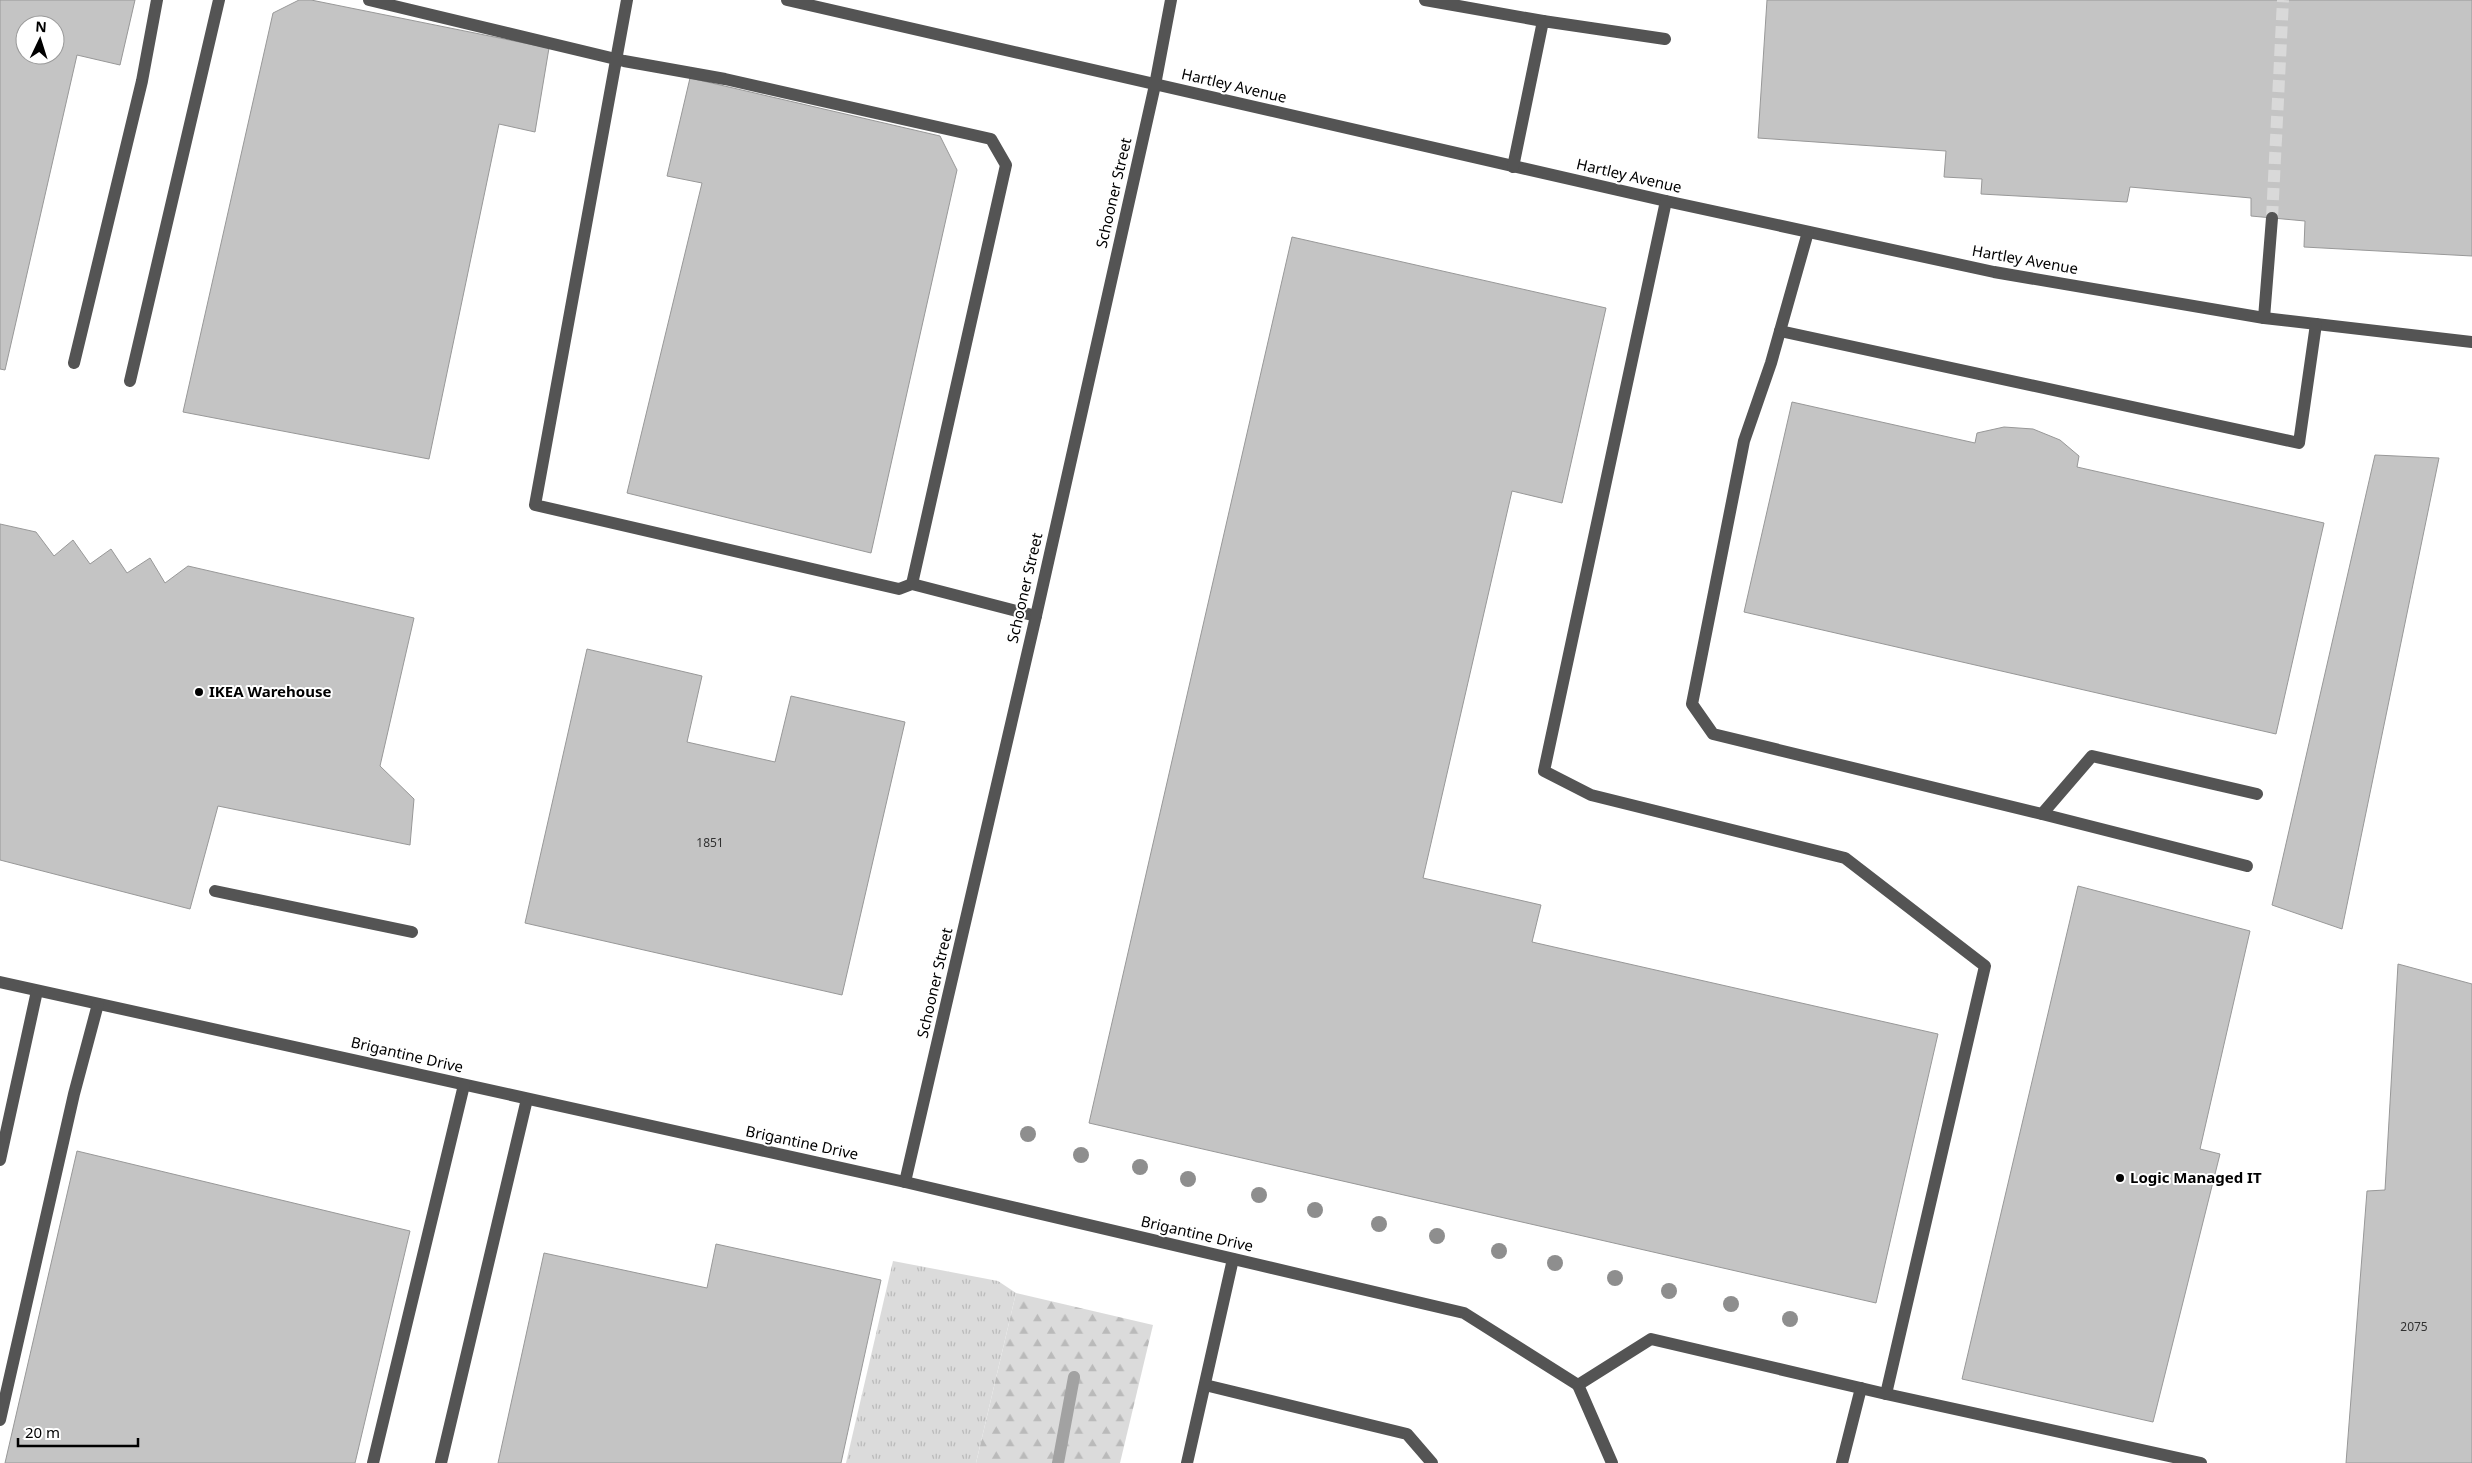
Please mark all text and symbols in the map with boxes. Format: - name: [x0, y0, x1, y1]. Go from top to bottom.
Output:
- north arrow: [15, 15, 65, 65]
- text: N: [35, 17, 47, 36]
- street label: Hartley Avenue: [1180, 63, 1289, 107]
- street label: Schooner Street: [1091, 135, 1136, 250]
- street label: Hartley Avenue: [1575, 153, 1684, 197]
- street label: Hartley Avenue: [1971, 240, 2080, 278]
- street label: Schooner Street: [1002, 530, 1047, 645]
- place label: IKEA Warehouse: [209, 681, 331, 701]
- marker: IKEA Warehouse: [193, 686, 205, 698]
- house number: 1851: [696, 834, 724, 851]
- street label: Schooner Street: [912, 925, 957, 1040]
- street label: Brigantine Drive: [349, 1031, 465, 1077]
- street label: Brigantine Drive: [744, 1120, 860, 1164]
- place label: Logic Managed IT: [2130, 1167, 2262, 1187]
- marker: Logic Managed IT: [2114, 1172, 2126, 1184]
- street label: Brigantine Drive: [1139, 1210, 1255, 1256]
- house number: 2075: [2400, 1318, 2428, 1335]
- scale bar: [18, 1416, 138, 1448]
- text: 20 m: [25, 1422, 60, 1442]

